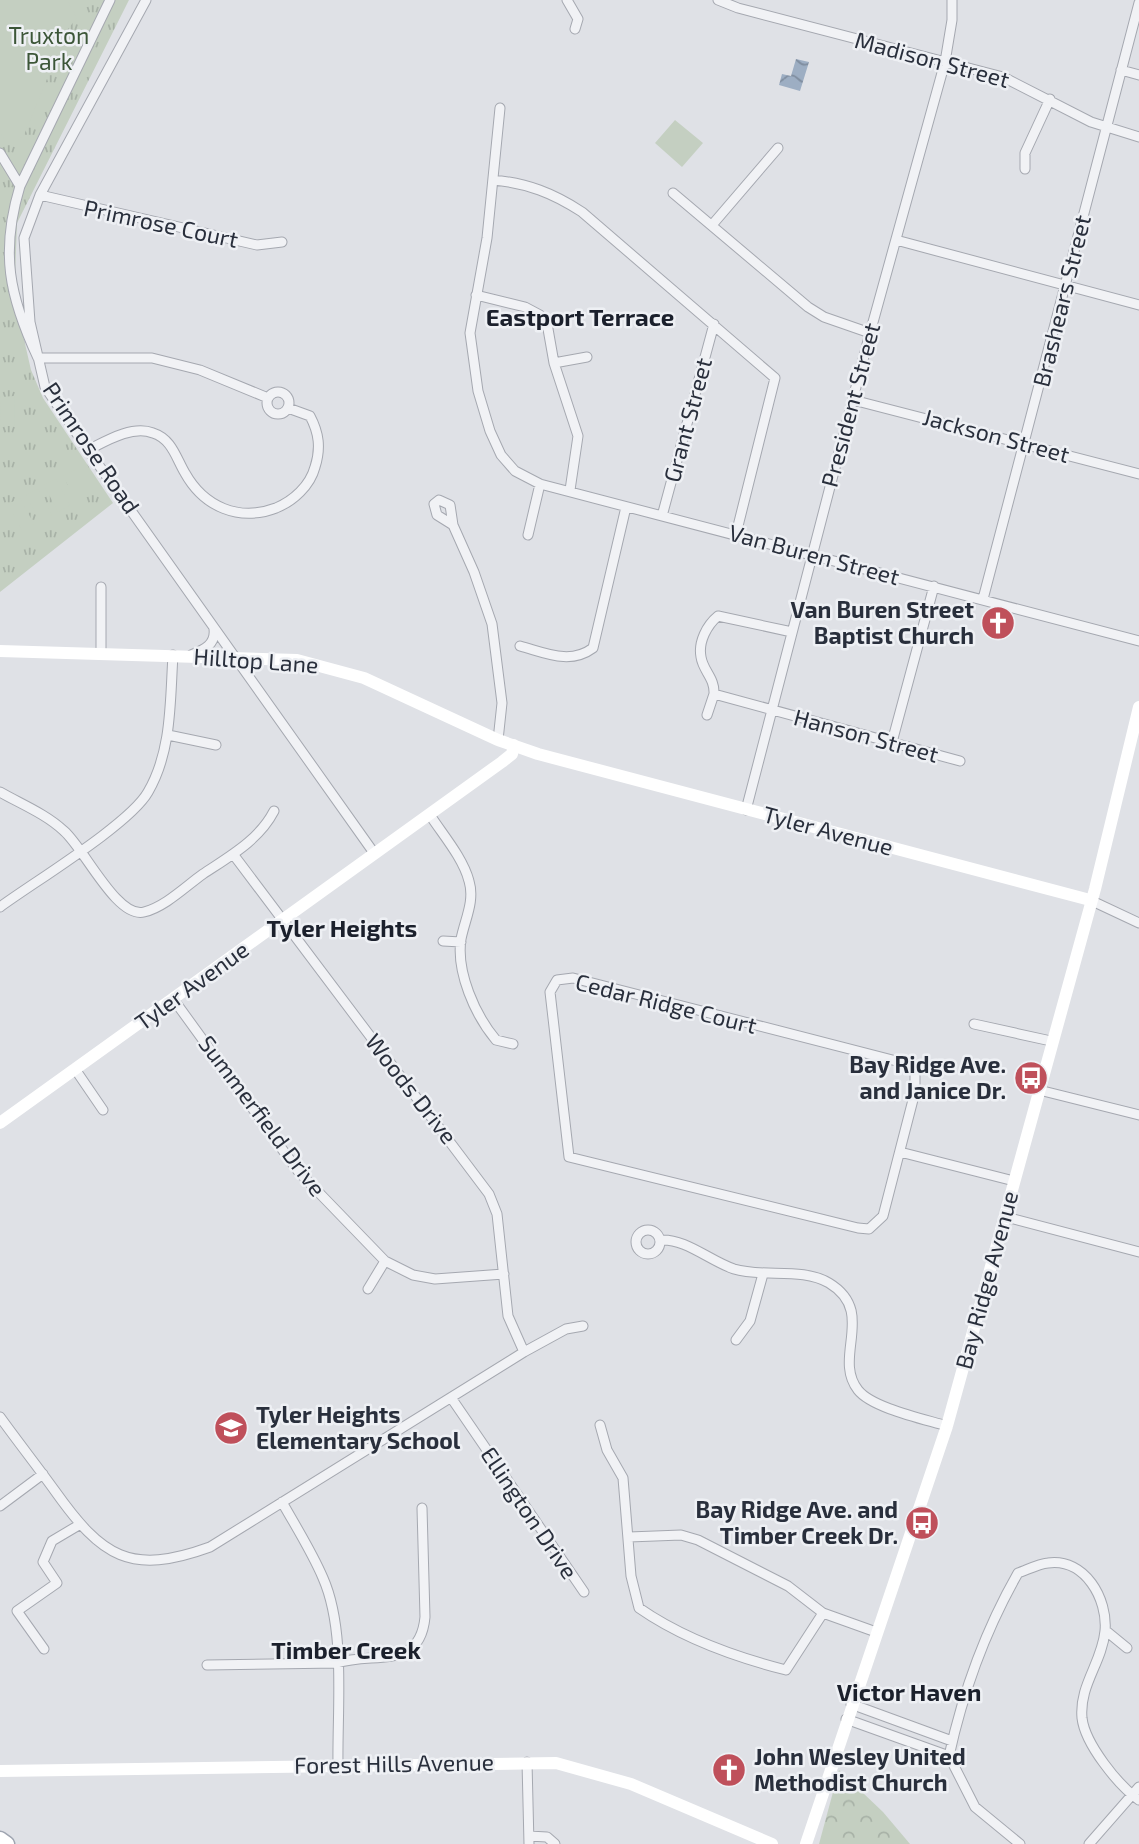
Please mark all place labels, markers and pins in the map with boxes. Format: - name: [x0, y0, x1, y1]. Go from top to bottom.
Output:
- place label: Van Buren Street Baptist Church: [790, 595, 974, 649]
- church icon: Van Buren Street Baptist Church: [979, 604, 1017, 642]
- place label: Bay Ridge Ave. and Janice Dr.: [849, 1050, 1006, 1104]
- bus stop icon: Bay Ridge Ave. and Janice Dr.: [1012, 1059, 1050, 1097]
- place label: Tyler Heights Elementary School: [256, 1400, 461, 1454]
- school or university icon: Tyler Heights Elementary School: [212, 1409, 250, 1447]
- place label: Bay Ridge Ave. and Timber Creek Dr.: [696, 1495, 898, 1549]
- bus stop icon: Bay Ridge Ave. and Timber Creek Dr.: [903, 1504, 941, 1542]
- place label: John Wesley United Methodist Church: [754, 1742, 966, 1796]
- church icon: John Wesley United Methodist Church: [710, 1751, 748, 1789]

